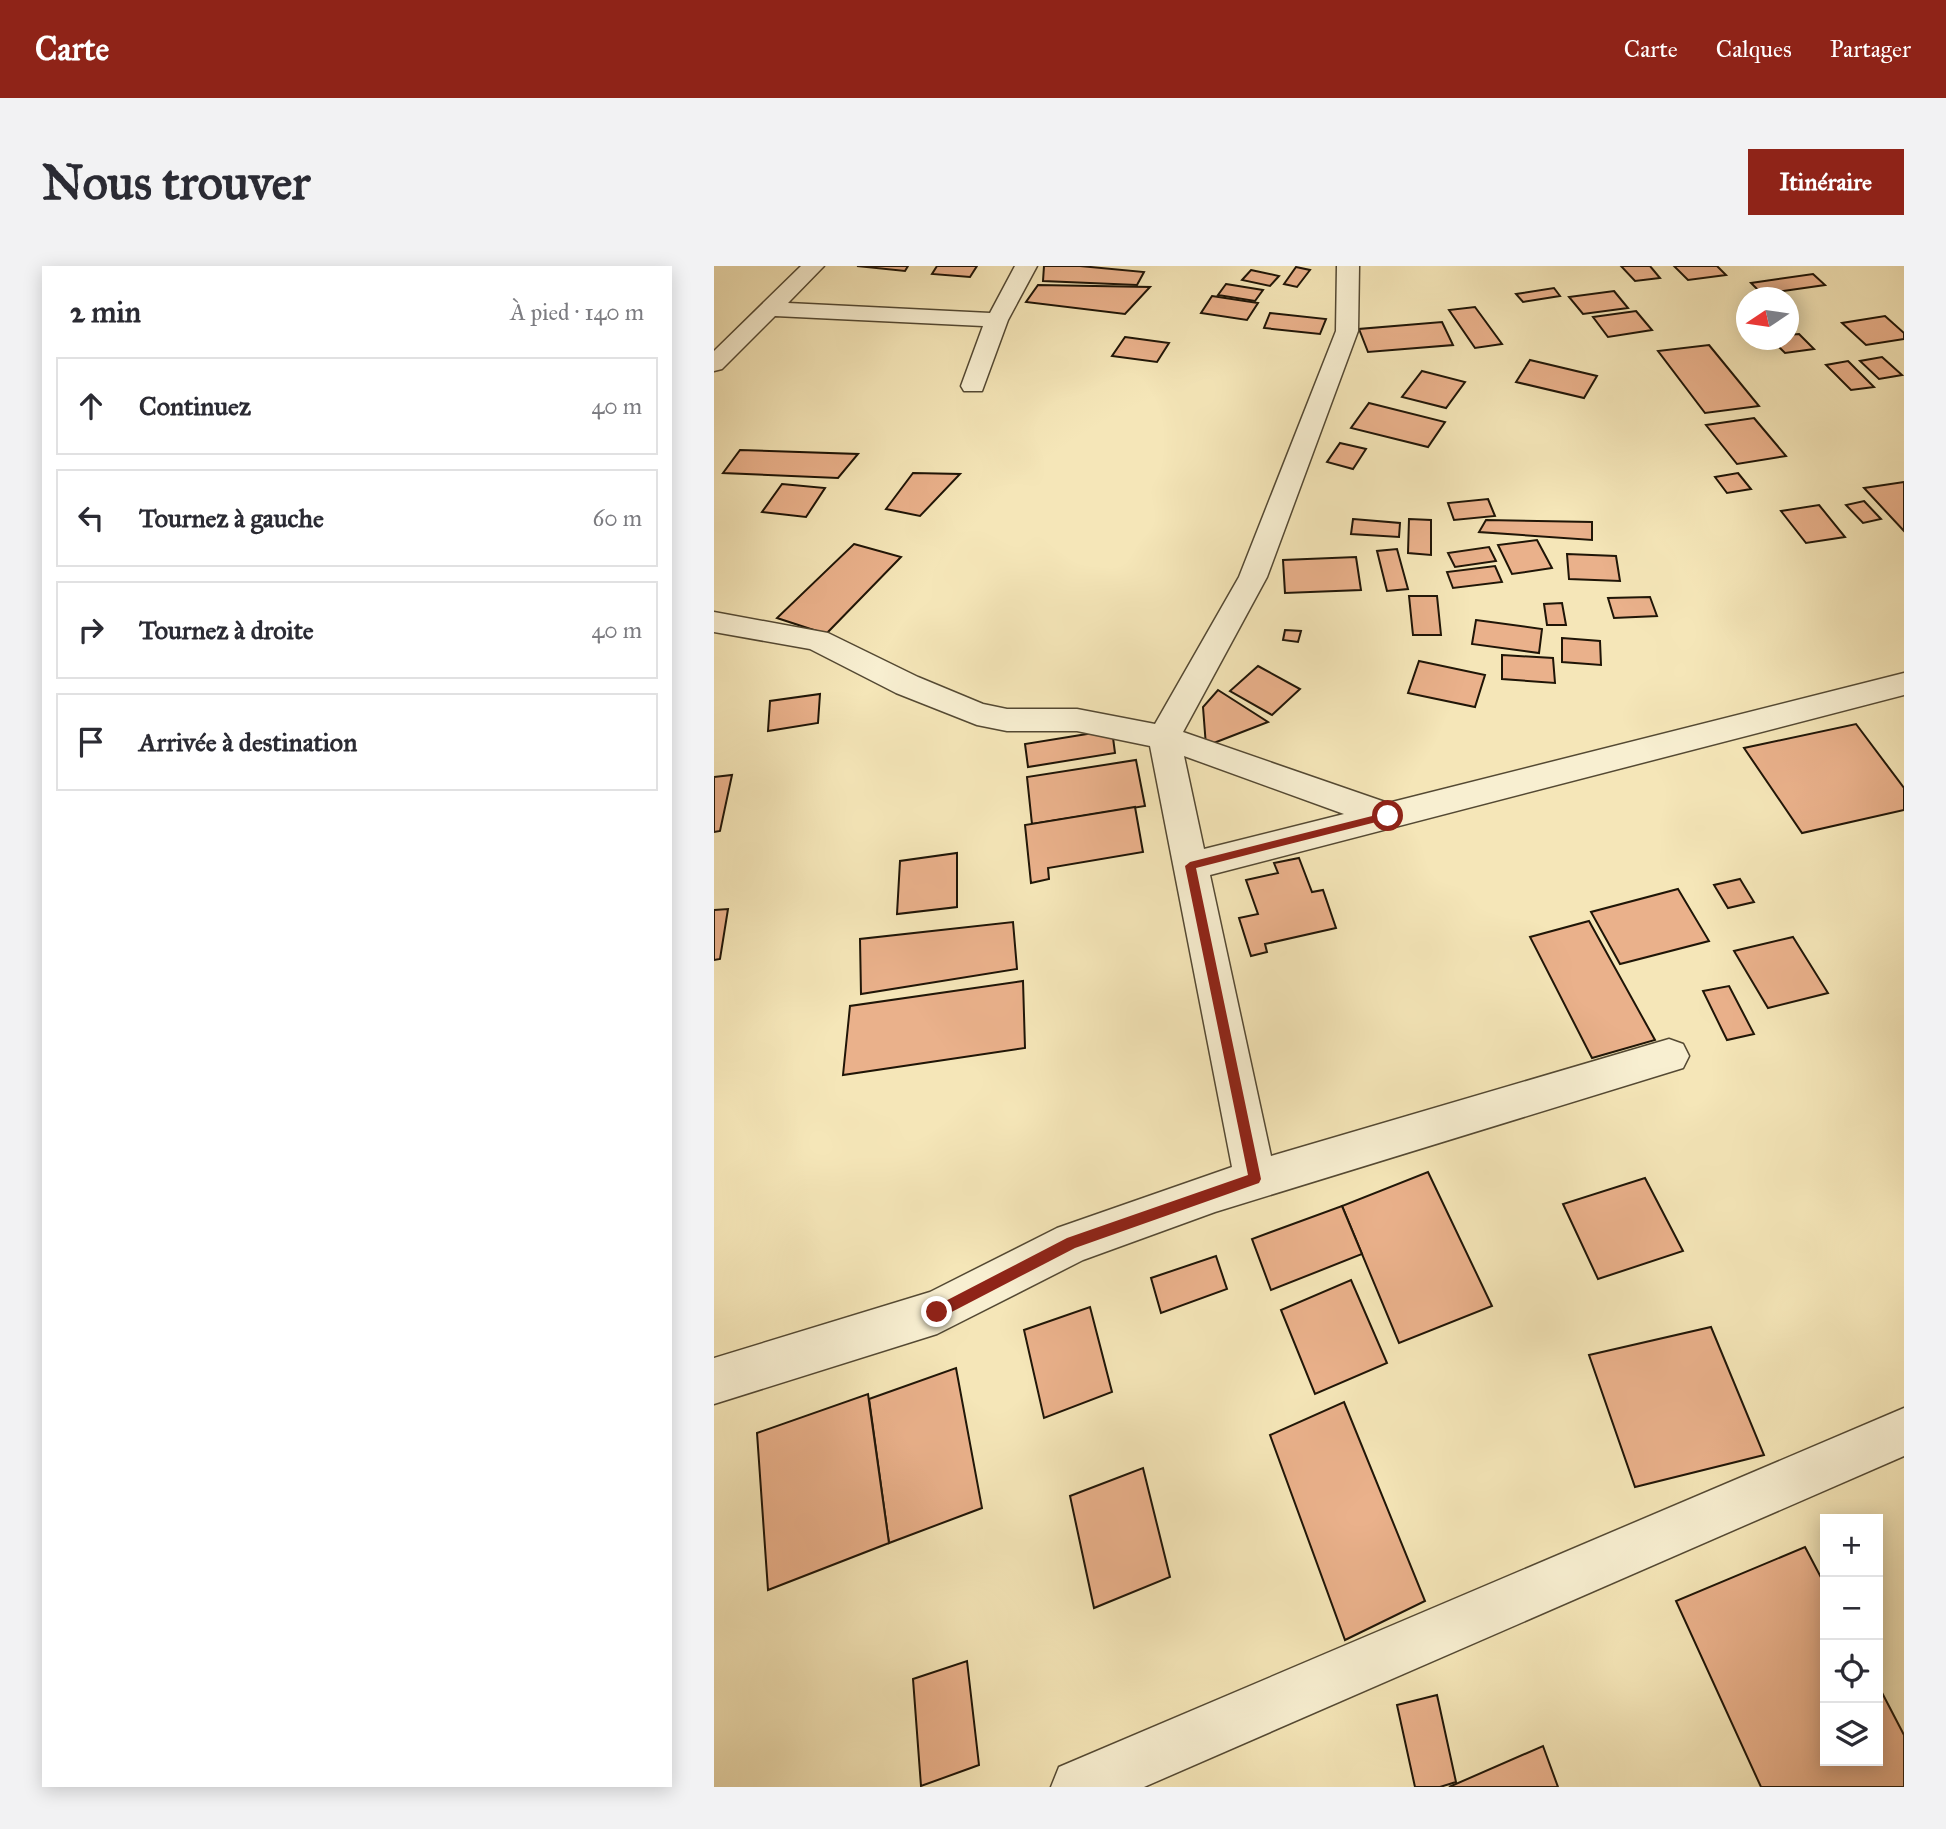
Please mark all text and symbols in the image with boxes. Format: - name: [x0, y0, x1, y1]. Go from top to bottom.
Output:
- text: Carte: [35, 29, 109, 69]
- text: Carte: [1624, 34, 1678, 64]
- text: Calques: [1716, 34, 1792, 64]
- text: Partager: [1830, 34, 1911, 64]
- button: Itinéraire: [1748, 149, 1904, 215]
- text: Nous trouver: [42, 153, 310, 212]
- north arrow: [1736, 287, 1799, 350]
- text: 2 min: [70, 294, 141, 330]
- text: À pied · 140 m: [510, 298, 644, 326]
- icon: ahead: [72, 387, 110, 425]
- text: Continuez: [139, 390, 251, 422]
- text: 40 m: [592, 392, 642, 420]
- icon: left: [72, 499, 110, 537]
- text: Tournez à gauche: [139, 502, 324, 534]
- text: 60 m: [593, 504, 642, 532]
- icon: right: [72, 611, 110, 649]
- text: Tournez à droite: [139, 614, 314, 646]
- text: 40 m: [592, 616, 642, 644]
- icon: arrive: [72, 723, 110, 761]
- text: Arrivée à destination: [139, 726, 357, 758]
- route start: [1372, 800, 1403, 831]
- route end: [921, 1296, 952, 1327]
- map controls: [1820, 1514, 1883, 1766]
- button: +: [1820, 1514, 1883, 1577]
- button: −: [1820, 1577, 1883, 1640]
- button: locate: [1820, 1640, 1883, 1703]
- button: layers: [1820, 1703, 1883, 1766]

